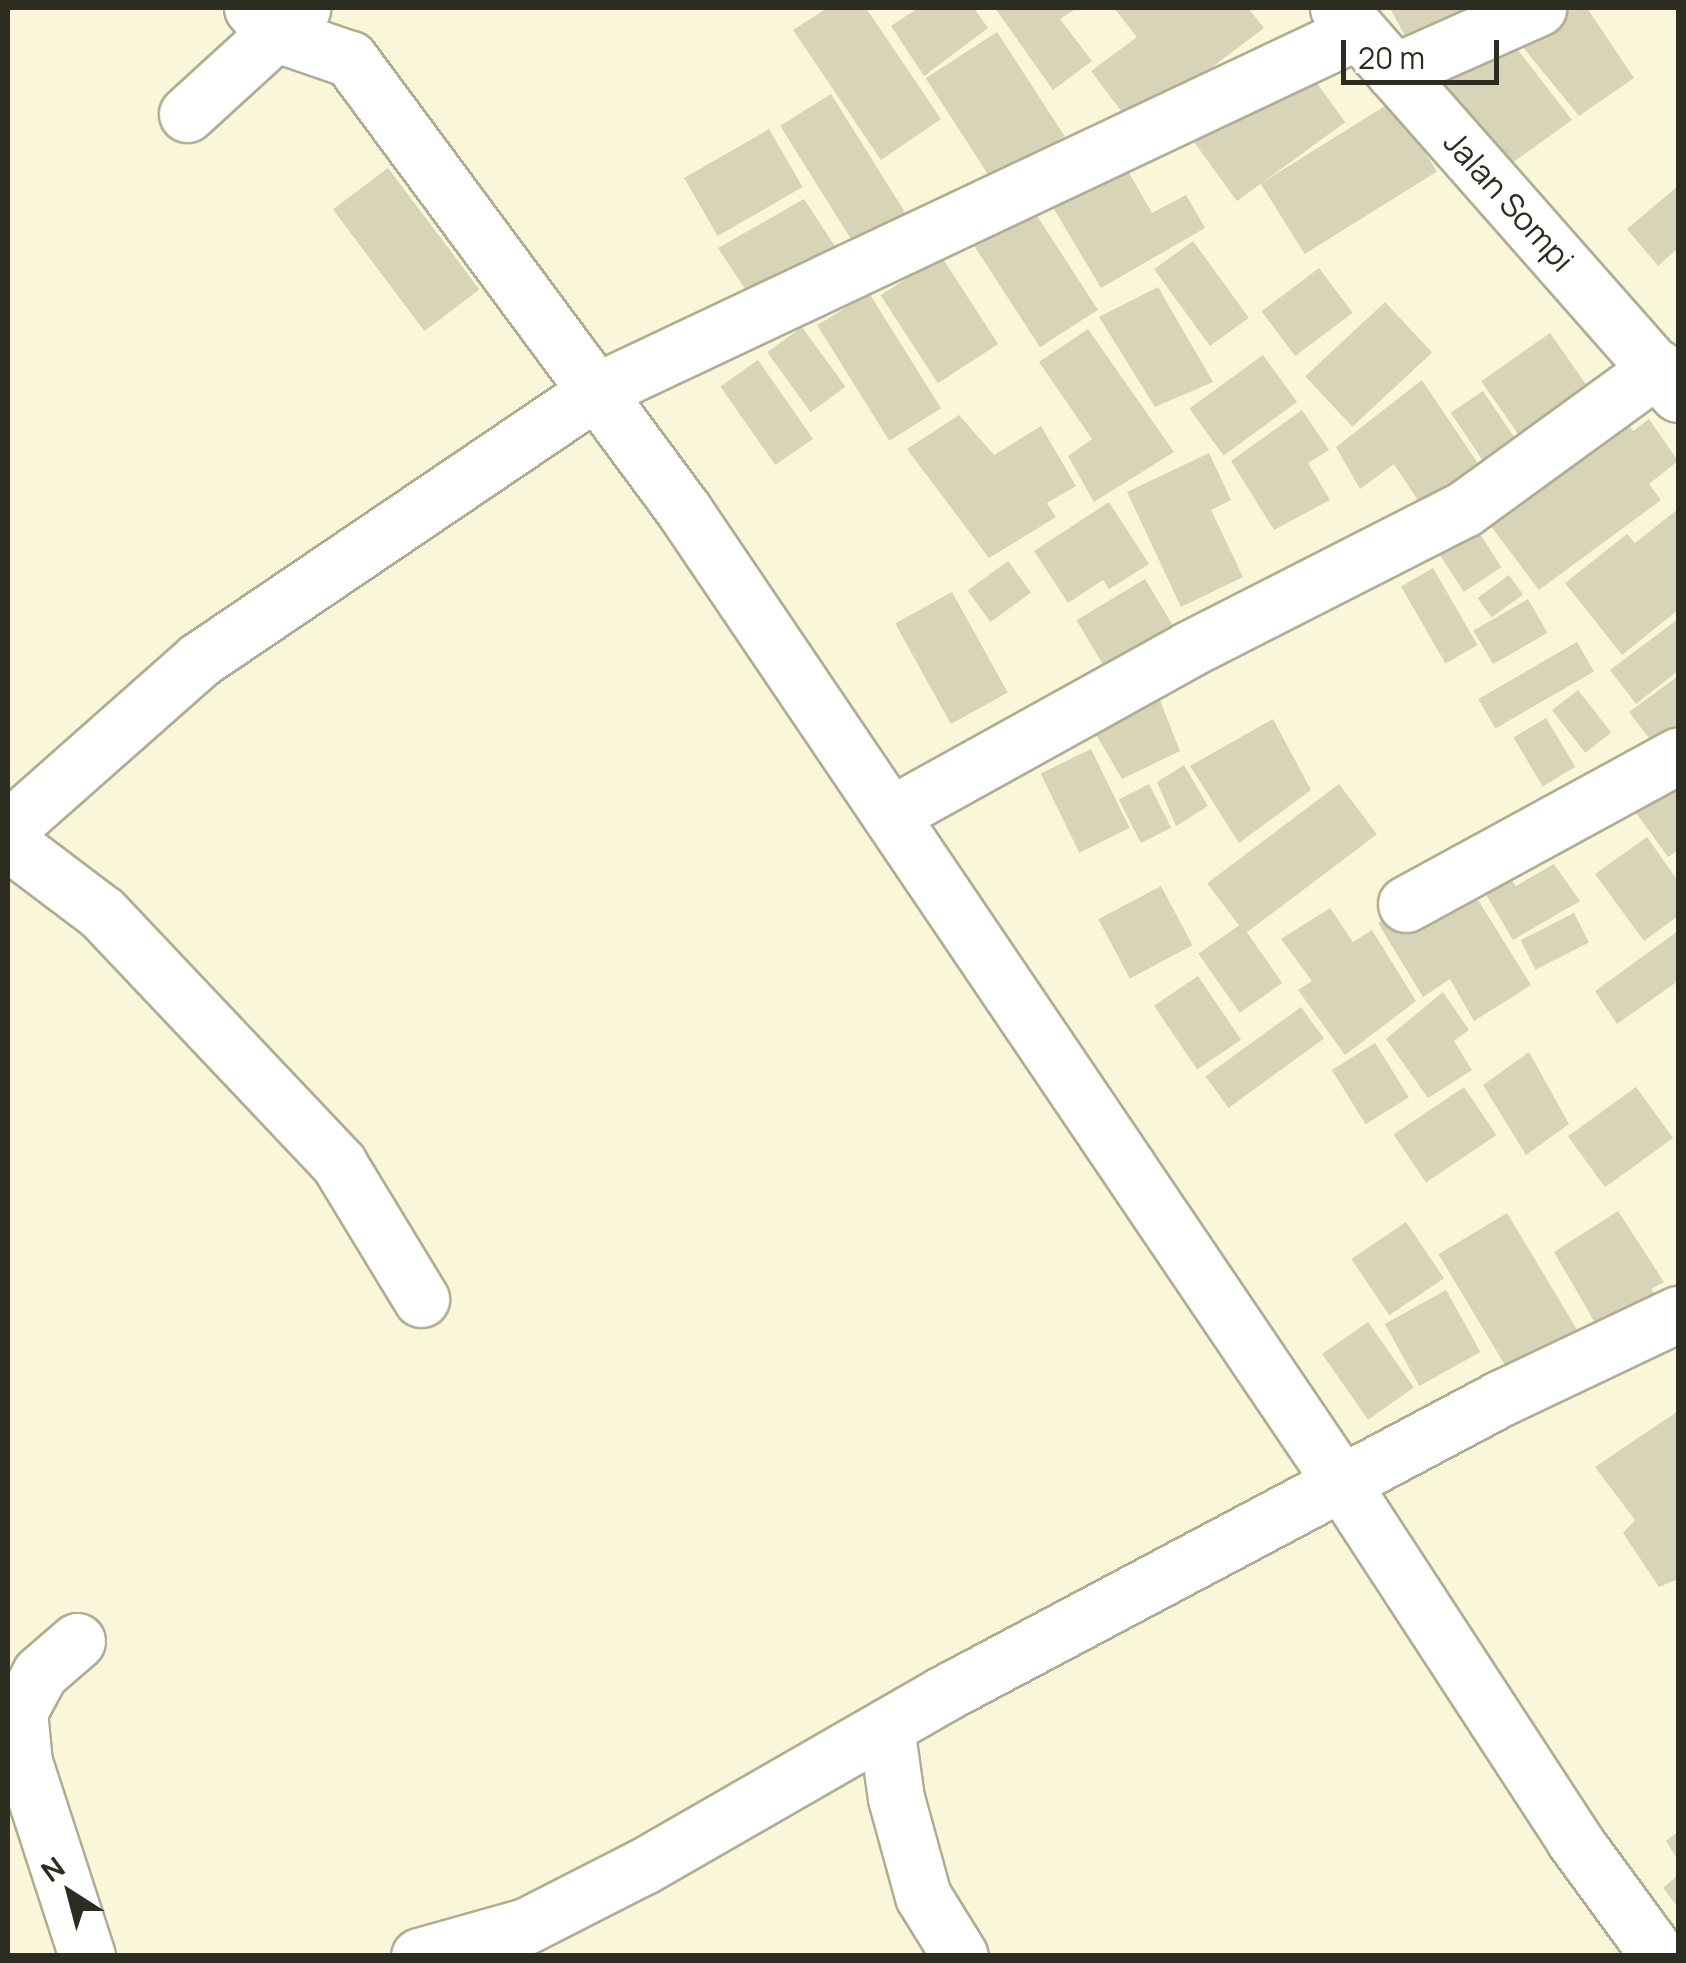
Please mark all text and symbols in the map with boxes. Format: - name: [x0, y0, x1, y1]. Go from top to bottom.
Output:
- scale bar: [1346, 20, 1504, 82]
- text: 20 m: [1358, 37, 1425, 78]
- street label: Jalan Sompi: [1436, 123, 1582, 279]
- north arrow: [20, 1843, 120, 1943]
- text: N: [33, 1847, 72, 1890]

